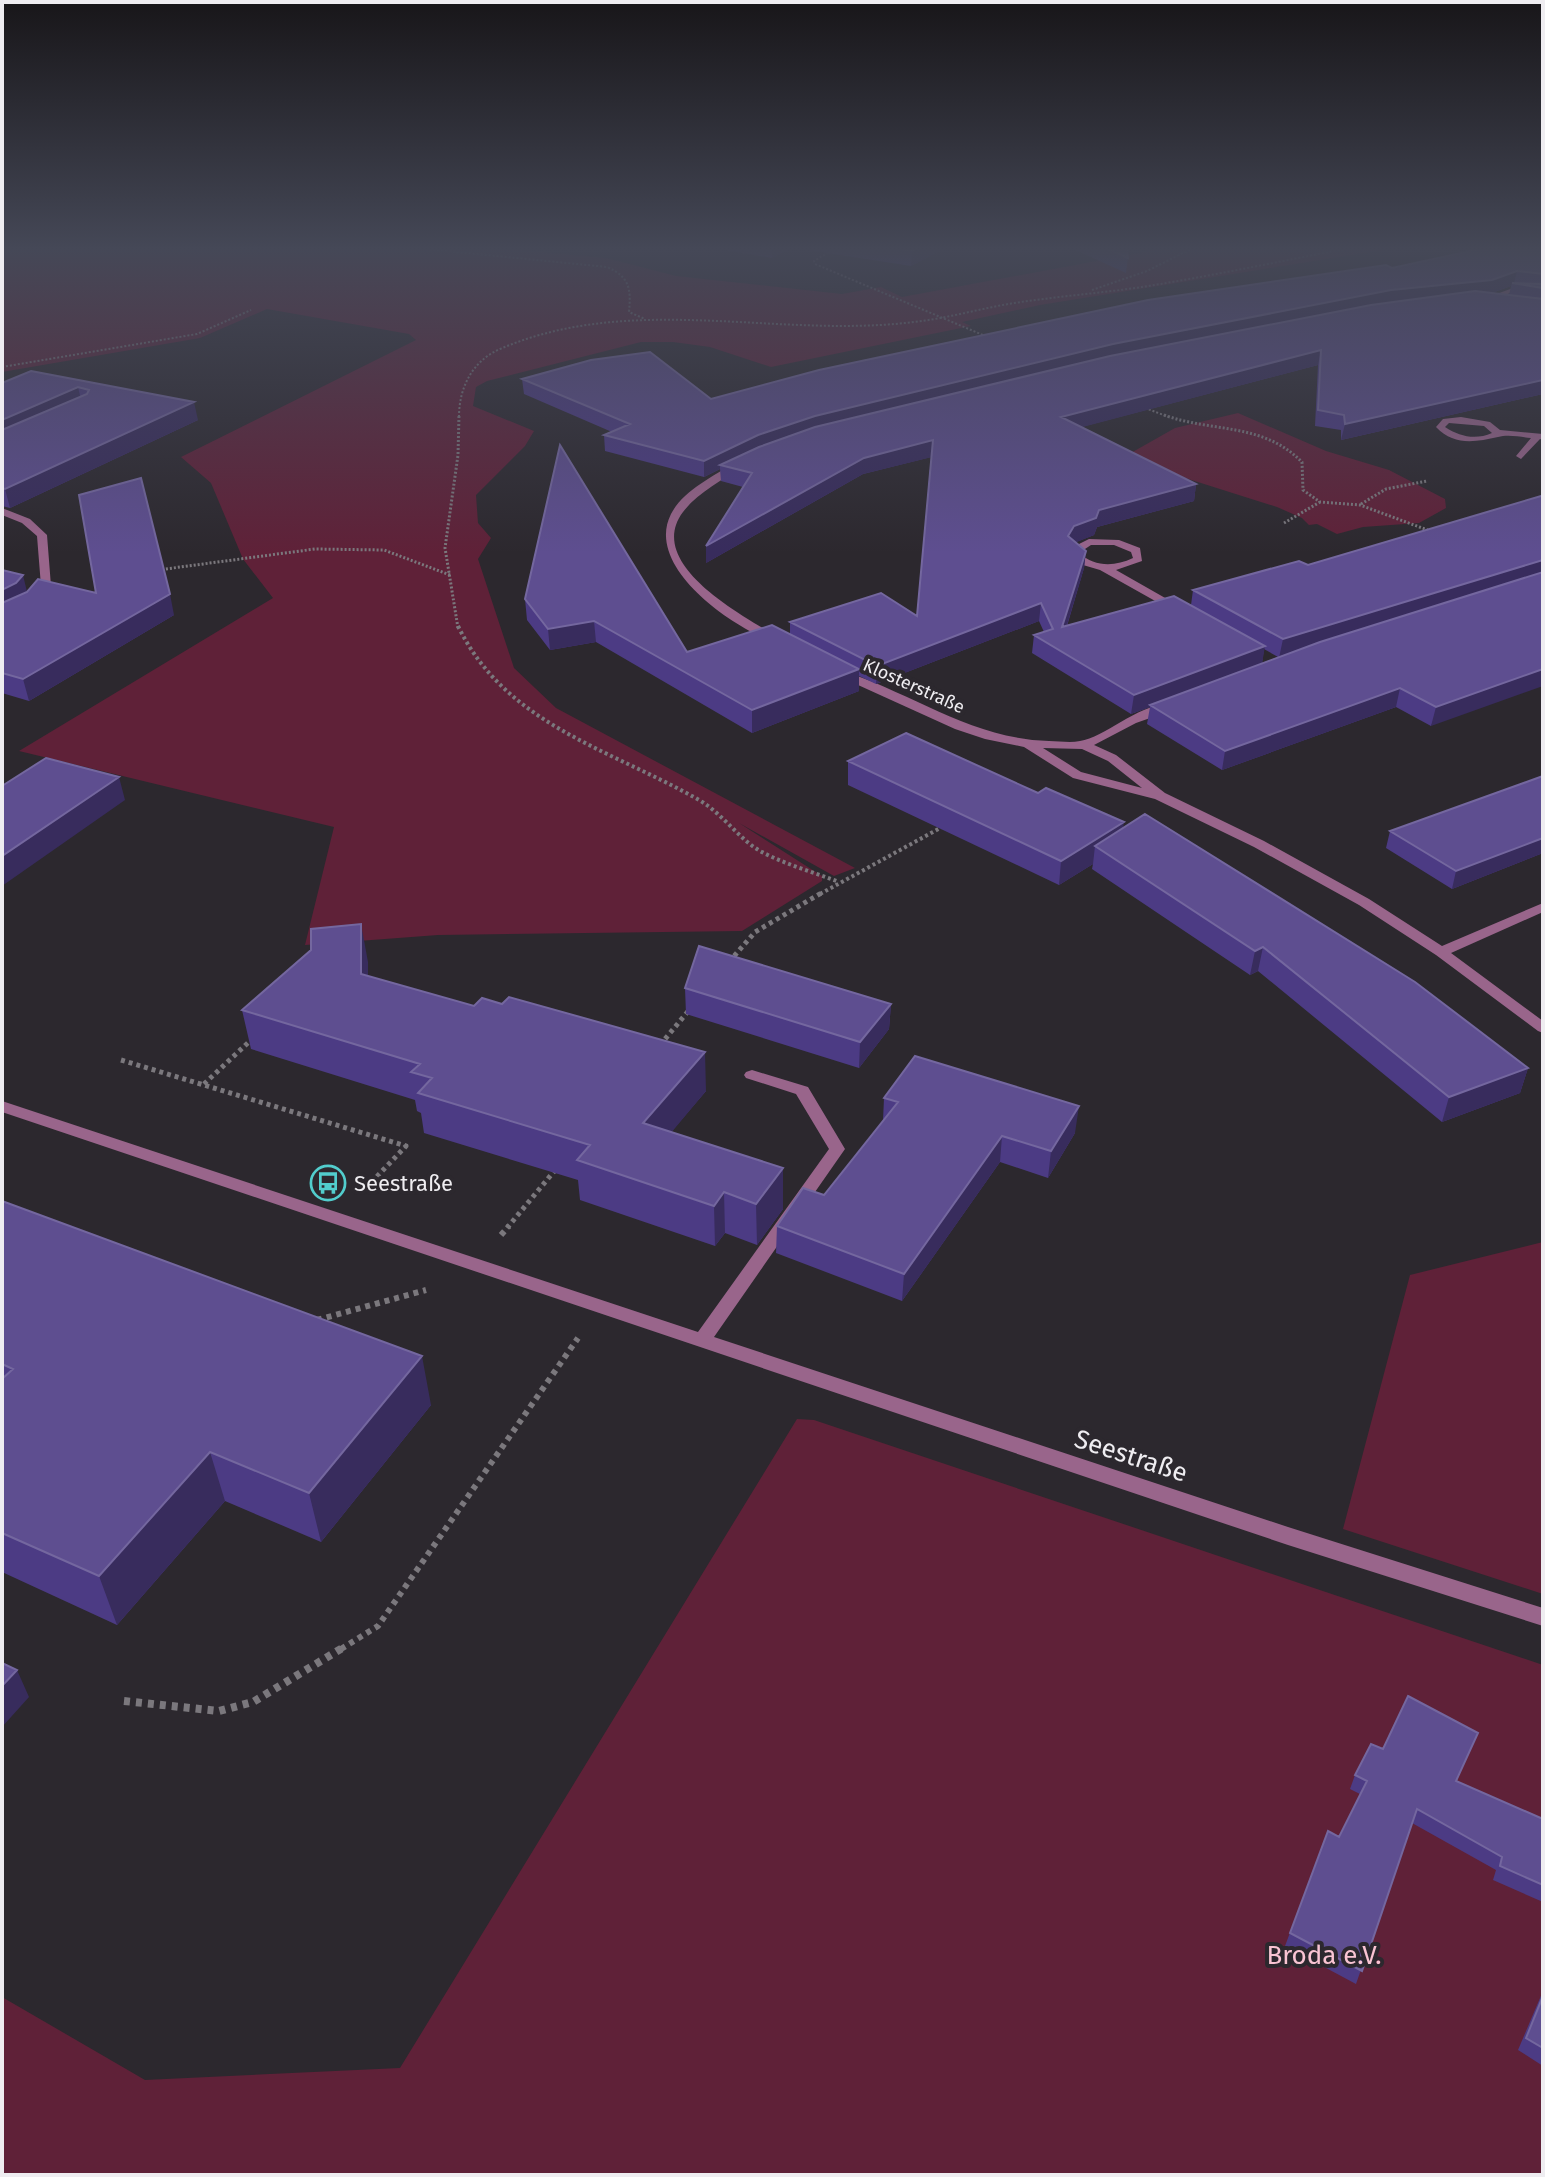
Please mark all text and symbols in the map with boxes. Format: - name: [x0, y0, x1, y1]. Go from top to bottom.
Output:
- street label: Klosterstraße: [860, 654, 968, 718]
- bus stop icon: Seestraße: [309, 1164, 347, 1202]
- place label: Seestraße: [354, 1170, 453, 1197]
- street label: Seestraße: [1071, 1423, 1191, 1489]
- park label: Broda e.V.: [1266, 1940, 1382, 1971]

